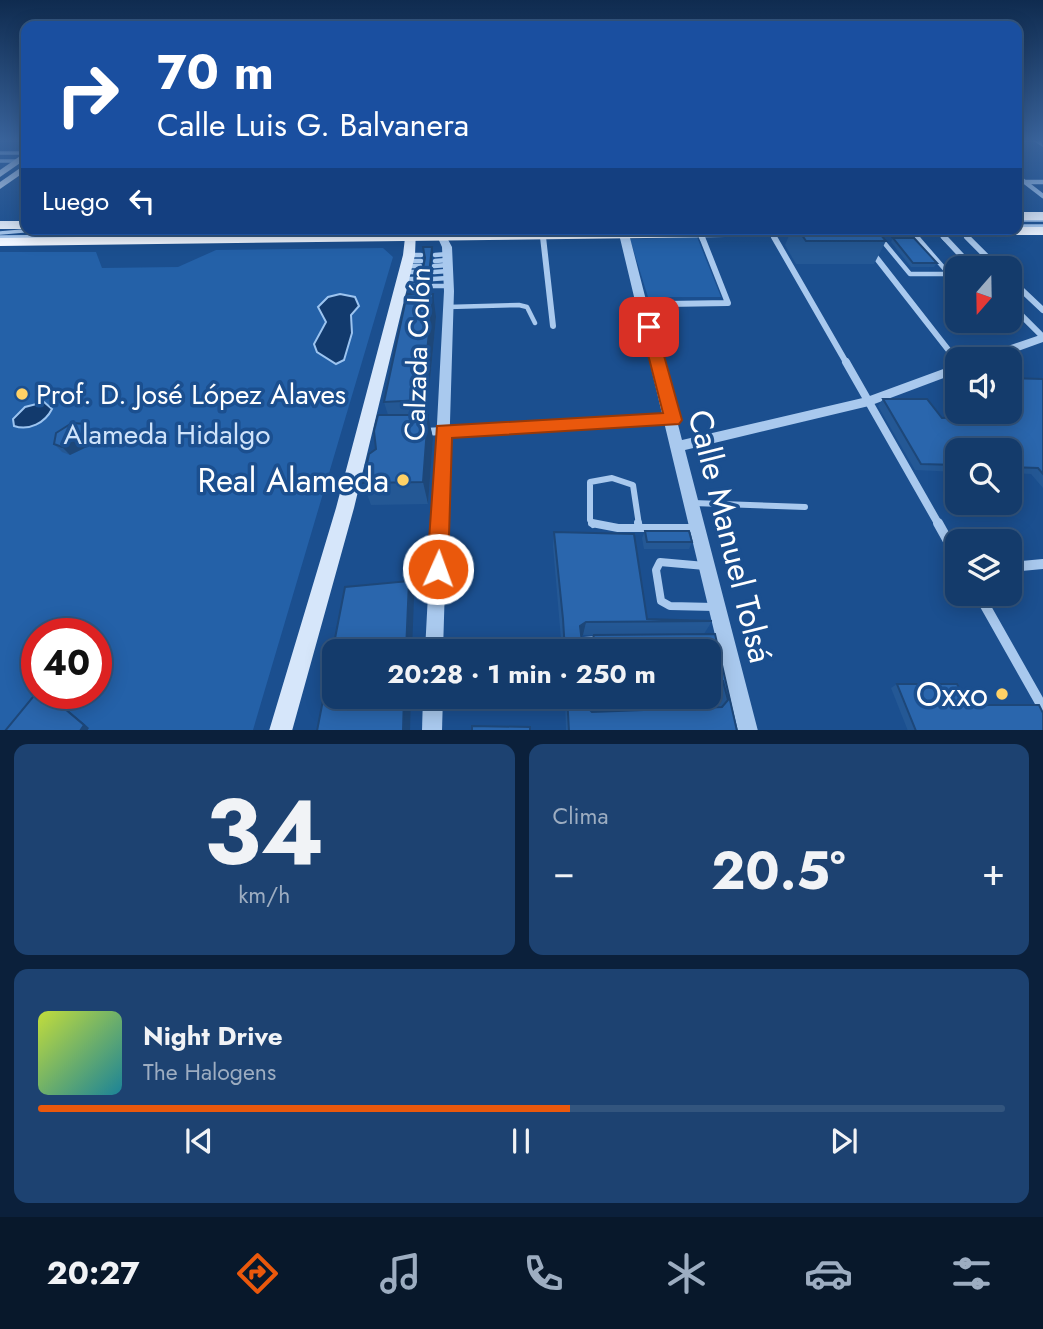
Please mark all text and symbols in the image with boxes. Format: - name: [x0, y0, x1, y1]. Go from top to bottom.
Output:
- text: 70 m: [157, 37, 274, 107]
- icon: right: [42, 49, 133, 140]
- text: Calle Luis G. Balvanera: [157, 102, 469, 148]
- text: Luego: [42, 182, 109, 220]
- icon: left: [123, 182, 161, 220]
- north arrow: [945, 256, 1022, 332]
- map controls: [945, 256, 1022, 606]
- street label: Calzada Colón: [394, 266, 441, 442]
- pin: [619, 297, 679, 357]
- icon: arrive: [630, 308, 668, 346]
- button: sound: [945, 347, 1022, 424]
- place label: Prof. D. José López Alaves: [36, 374, 346, 415]
- marker: Prof. D. José López Alaves: [14, 386, 30, 402]
- street label: Calle Manuel Tolsá: [676, 405, 785, 668]
- park label: Alameda Hidalgo: [64, 414, 270, 455]
- button: search: [945, 438, 1022, 515]
- place label: Real Alameda: [198, 457, 389, 504]
- marker: Real Alameda: [395, 472, 411, 488]
- button: layers: [945, 529, 1022, 606]
- position arrow: [401, 532, 475, 606]
- speed limit sign: 40: [21, 618, 112, 709]
- text: 20:28 · 1 min · 250 m: [387, 655, 656, 693]
- place label: Oxxo: [916, 671, 988, 718]
- marker: Oxxo: [994, 686, 1010, 702]
- text: 34: [204, 767, 324, 898]
- text: Clima: [553, 799, 609, 833]
- text: 20.5°: [711, 833, 845, 909]
- text: −: [553, 844, 575, 899]
- text: +: [982, 844, 1005, 899]
- text: km/h: [238, 878, 290, 912]
- text: Night Drive: [143, 1017, 283, 1055]
- text: The Halogens: [143, 1055, 276, 1089]
- icon: previous: [180, 1122, 218, 1160]
- icon: pause: [502, 1122, 540, 1160]
- icon: next: [825, 1122, 863, 1160]
- icon: directions: [233, 1249, 282, 1298]
- icon: music: [376, 1249, 425, 1298]
- icon: phone: [519, 1249, 568, 1298]
- icon: climate: [662, 1249, 711, 1298]
- icon: car: [804, 1249, 853, 1298]
- icon: filters: [947, 1249, 996, 1298]
- text: 20:27: [47, 1250, 140, 1296]

